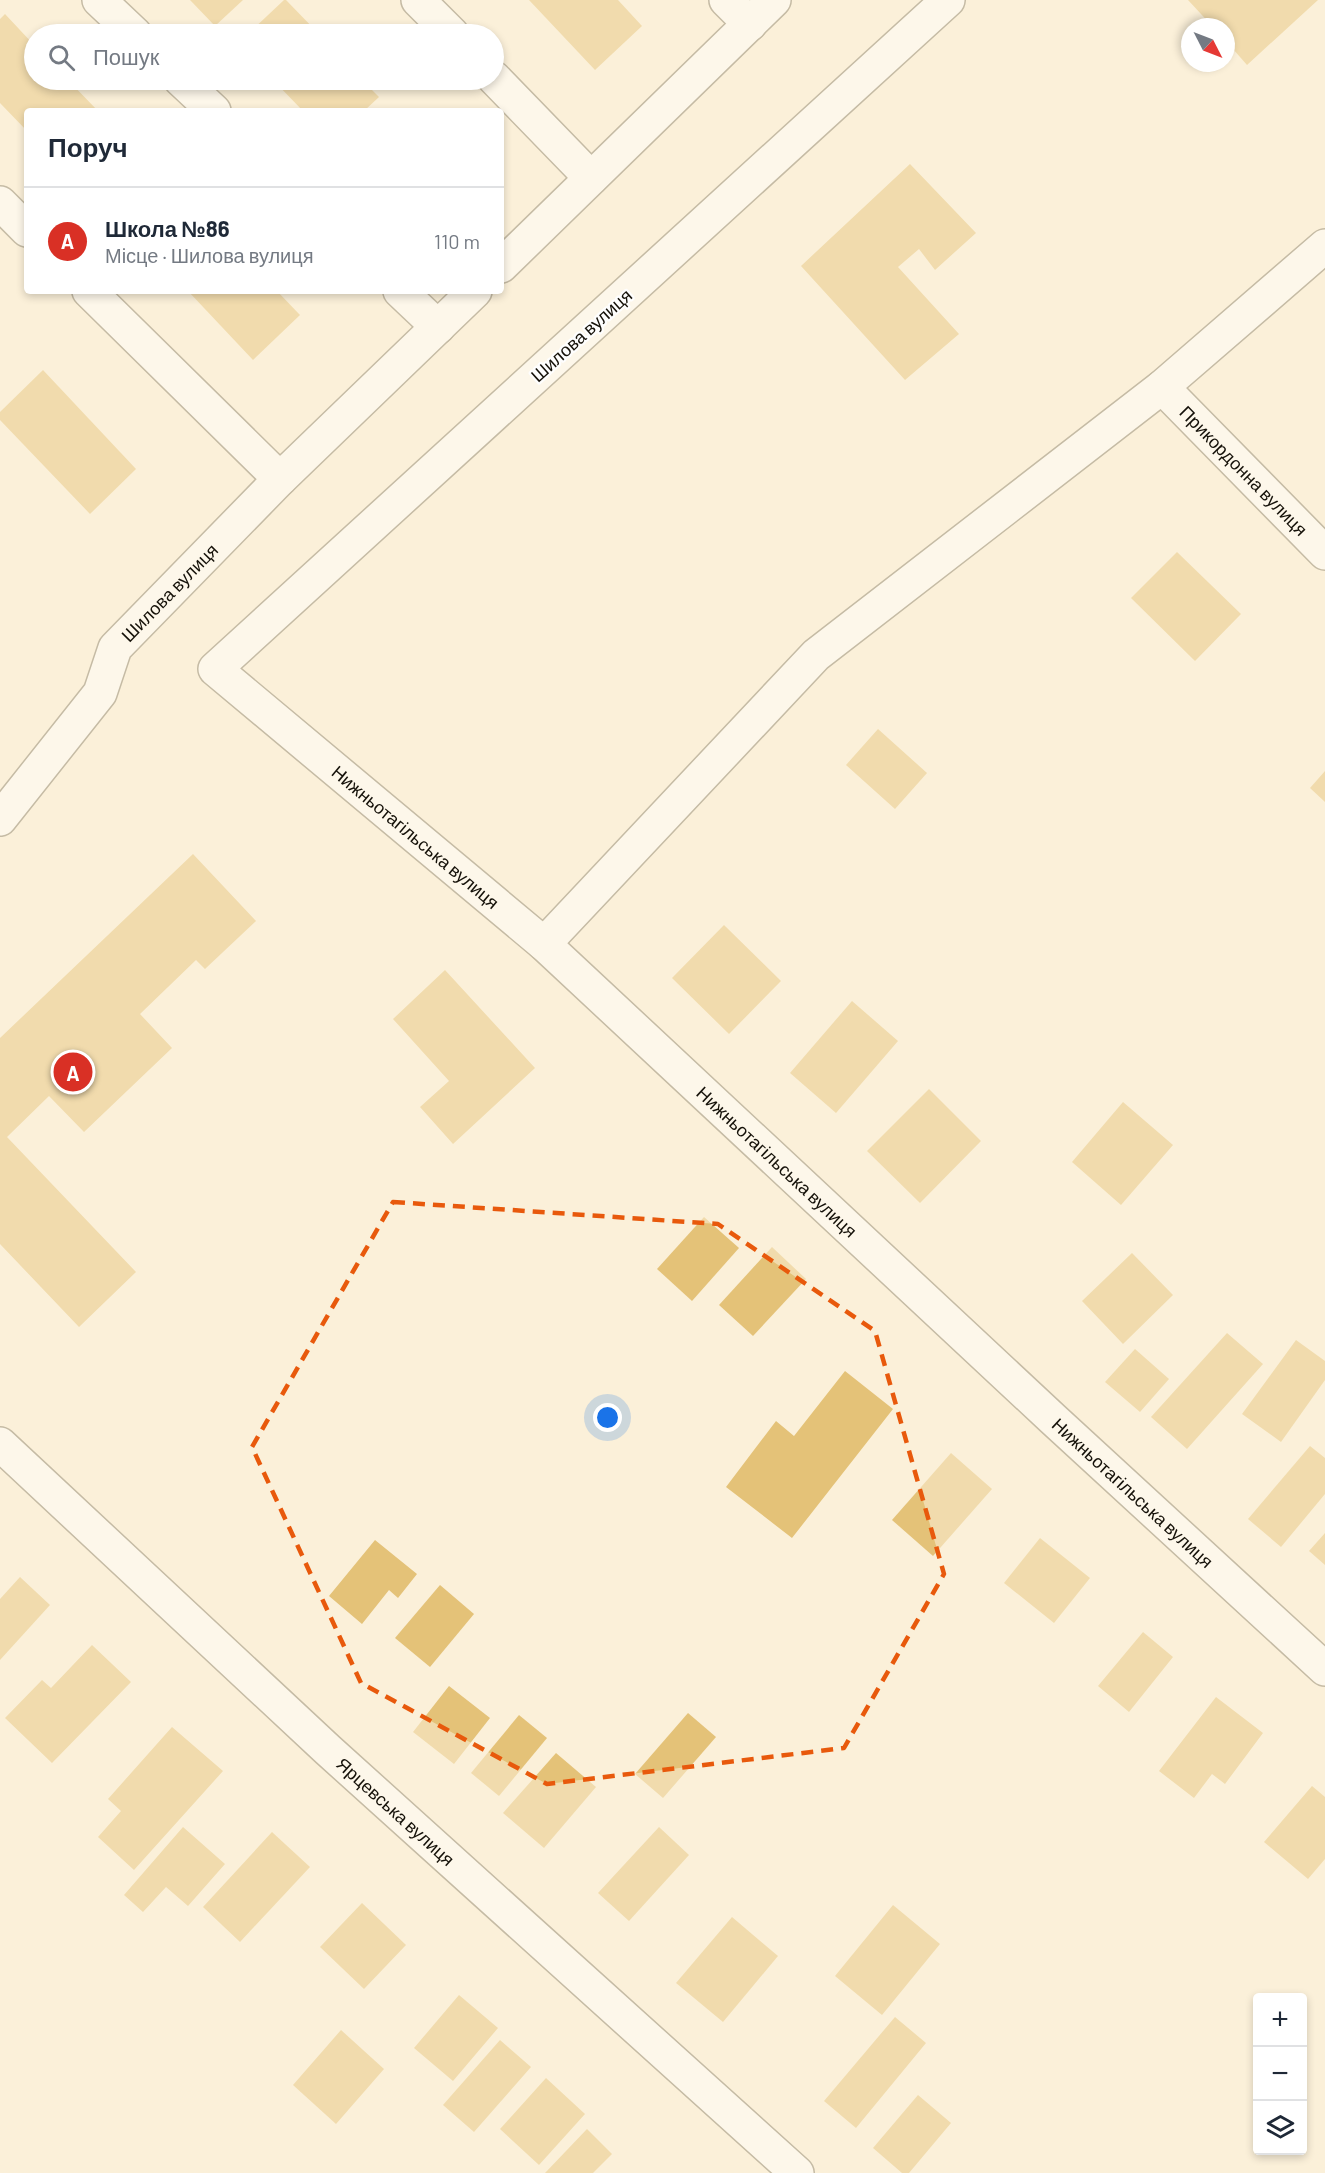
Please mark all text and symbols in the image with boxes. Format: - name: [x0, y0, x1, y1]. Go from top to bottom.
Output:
- north arrow: [1181, 18, 1235, 72]
- search box: [24, 24, 504, 90]
- icon: search: [45, 41, 78, 74]
- text: Пошук: [93, 43, 159, 69]
- text: Поруч: [48, 131, 128, 162]
- text: Школа №86: [105, 215, 230, 241]
- text: A: [61, 229, 74, 253]
- text: 110 m: [434, 229, 480, 253]
- text: Місце · Шилова вулиця: [105, 243, 314, 267]
- street label: Шилова вулиця: [526, 284, 636, 386]
- street label: Прикордонна вулиця: [1175, 401, 1312, 540]
- street label: Шилова вулиця: [116, 539, 222, 646]
- street label: Нижньотагільська вулиця: [328, 761, 504, 913]
- pin: A: [54, 1050, 92, 1094]
- street label: Нижньотагільська вулиця: [692, 1081, 862, 1242]
- your location: [593, 1403, 622, 1432]
- street label: Нижньотагільська вулиця: [1048, 1413, 1218, 1572]
- street label: Ярцевська вулиця: [332, 1752, 459, 1870]
- map controls: [1253, 1993, 1307, 2155]
- button: +: [1253, 1993, 1307, 2047]
- button: −: [1253, 2047, 1307, 2101]
- button: layers: [1253, 2101, 1307, 2155]

